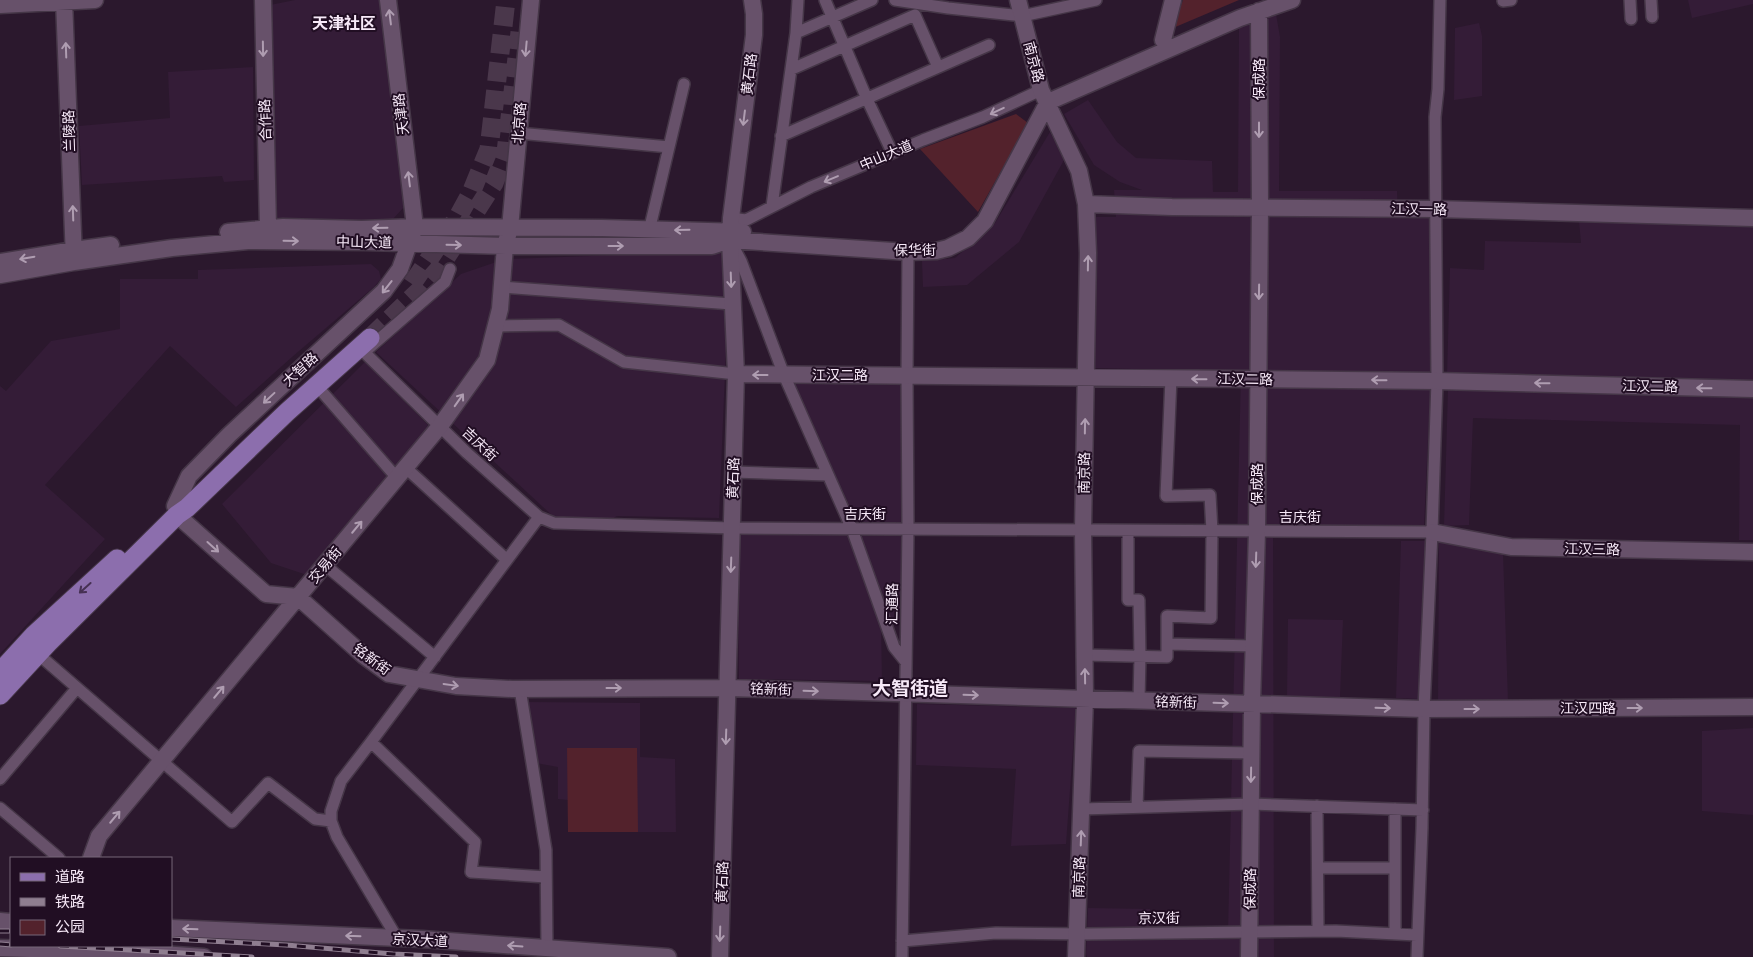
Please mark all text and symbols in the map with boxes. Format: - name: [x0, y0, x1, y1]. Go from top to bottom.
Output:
- one-way arrow: [385, 10, 395, 26]
- district label: 天津社区: [312, 14, 376, 33]
- one-way arrow: [259, 40, 268, 56]
- one-way arrow: [521, 40, 531, 56]
- street label: 南京路: [1021, 40, 1047, 84]
- one-way arrow: [61, 43, 70, 59]
- street label: 黄石路: [739, 52, 759, 96]
- street label: 保成路: [1251, 58, 1267, 100]
- street label: 天津路: [391, 92, 411, 136]
- street label: 合作路: [256, 99, 274, 141]
- street label: 北京路: [509, 101, 529, 145]
- one-way arrow: [990, 106, 1005, 116]
- street label: 兰陵路: [60, 110, 78, 152]
- one-way arrow: [739, 110, 749, 126]
- one-way arrow: [1254, 122, 1264, 138]
- street label: 中山大道: [857, 137, 915, 173]
- one-way arrow: [404, 171, 414, 187]
- one-way arrow: [824, 174, 839, 184]
- street label: 江汉一路: [1391, 201, 1447, 217]
- one-way arrow: [68, 205, 77, 221]
- one-way arrow: [372, 223, 388, 233]
- one-way arrow: [674, 225, 690, 235]
- street label: 中山大道: [336, 234, 392, 250]
- one-way arrow: [283, 236, 299, 246]
- one-way arrow: [446, 240, 462, 249]
- one-way arrow: [608, 241, 624, 251]
- street label: 保华街: [894, 242, 936, 258]
- one-way arrow: [19, 253, 35, 263]
- one-way arrow: [1083, 256, 1092, 272]
- one-way arrow: [727, 272, 736, 288]
- one-way arrow: [382, 280, 393, 293]
- one-way arrow: [1254, 284, 1264, 300]
- street label: 大智路: [279, 349, 321, 389]
- street label: 江汉二路: [812, 367, 868, 383]
- one-way arrow: [752, 370, 768, 379]
- street label: 江汉二路: [1217, 371, 1273, 387]
- one-way arrow: [1192, 374, 1208, 384]
- one-way arrow: [1372, 375, 1388, 385]
- street label: 江汉二路: [1622, 378, 1678, 394]
- one-way arrow: [1534, 379, 1550, 388]
- one-way arrow: [1697, 383, 1713, 392]
- one-way arrow: [262, 392, 275, 404]
- one-way arrow: [454, 393, 464, 407]
- one-way arrow: [1080, 418, 1090, 434]
- street label: 吉庆街: [459, 424, 501, 464]
- street label: 南京路: [1076, 452, 1092, 494]
- street label: 黄石路: [724, 457, 742, 499]
- street label: 保成路: [1249, 463, 1265, 505]
- street label: 吉庆街: [844, 506, 886, 522]
- street label: 吉庆街: [1279, 509, 1321, 525]
- one-way arrow: [351, 520, 362, 533]
- one-way arrow: [207, 541, 220, 553]
- street label: 江汉三路: [1564, 541, 1620, 557]
- street label: 交易街: [305, 544, 345, 586]
- one-way arrow: [1251, 552, 1261, 568]
- one-way arrow: [726, 556, 736, 572]
- one-way arrow: [79, 582, 92, 594]
- street label: 汇通路: [884, 583, 900, 625]
- street label: 铭新街: [350, 640, 394, 678]
- one-way arrow: [1080, 668, 1090, 684]
- district label: 大智街道: [872, 677, 948, 699]
- one-way arrow: [443, 680, 459, 690]
- street label: 铭新街: [750, 680, 792, 698]
- one-way arrow: [606, 683, 622, 693]
- one-way arrow: [214, 686, 225, 699]
- one-way arrow: [803, 686, 819, 695]
- one-way arrow: [963, 691, 979, 700]
- street label: 铭新街: [1155, 693, 1197, 711]
- one-way arrow: [1212, 698, 1229, 708]
- street label: 江汉四路: [1560, 700, 1616, 716]
- one-way arrow: [1375, 703, 1391, 713]
- one-way arrow: [1626, 703, 1643, 713]
- one-way arrow: [1464, 704, 1480, 714]
- one-way arrow: [721, 728, 731, 744]
- one-way arrow: [1246, 766, 1256, 783]
- one-way arrow: [110, 811, 121, 824]
- one-way arrow: [1076, 831, 1085, 847]
- street label: 南京路: [1070, 856, 1088, 898]
- legend: [10, 857, 172, 947]
- street label: 黄石路: [713, 861, 731, 903]
- text: 道路: [55, 868, 85, 886]
- street label: 保成路: [1242, 868, 1258, 910]
- text: 铁路: [55, 893, 85, 911]
- street label: 京汉街: [1138, 910, 1180, 926]
- text: 公园: [55, 918, 85, 936]
- one-way arrow: [183, 925, 199, 934]
- one-way arrow: [715, 926, 725, 942]
- street label: 京汉大道: [392, 931, 448, 949]
- one-way arrow: [345, 932, 361, 941]
- one-way arrow: [507, 941, 523, 951]

